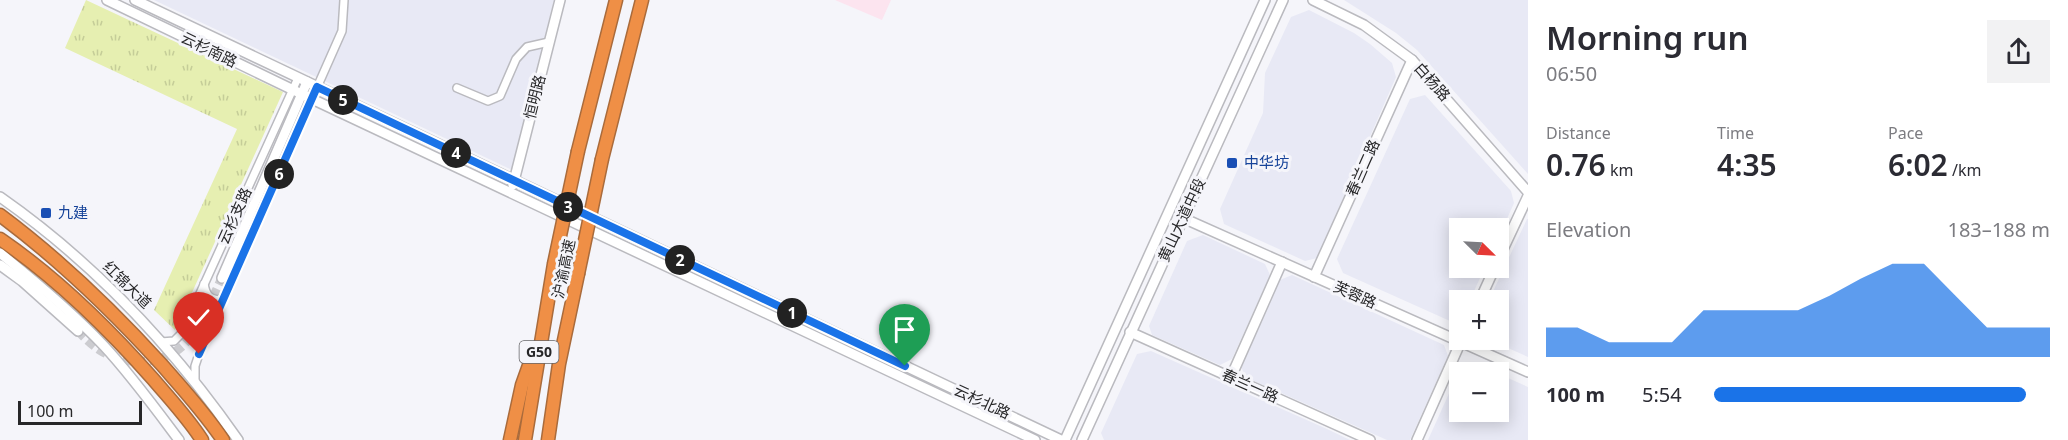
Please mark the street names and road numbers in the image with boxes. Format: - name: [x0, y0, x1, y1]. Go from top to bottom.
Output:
- street label: 云杉南路: [178, 27, 241, 71]
- street label: 白杨路: [1410, 58, 1455, 105]
- street label: 恒明路: [519, 72, 549, 121]
- street label: 春兰二路: [1341, 136, 1383, 199]
- street label: 黄山大道中段: [1153, 175, 1209, 265]
- street label: 云杉支路: [213, 184, 255, 247]
- street label: 沪渝高速: [547, 237, 579, 300]
- street label: 红锦大道: [99, 256, 156, 312]
- street label: 芙蓉路: [1331, 276, 1380, 312]
- road number: G50: [520, 341, 558, 363]
- street label: 春兰一路: [1219, 364, 1282, 406]
- street label: 云杉北路: [951, 379, 1014, 423]

